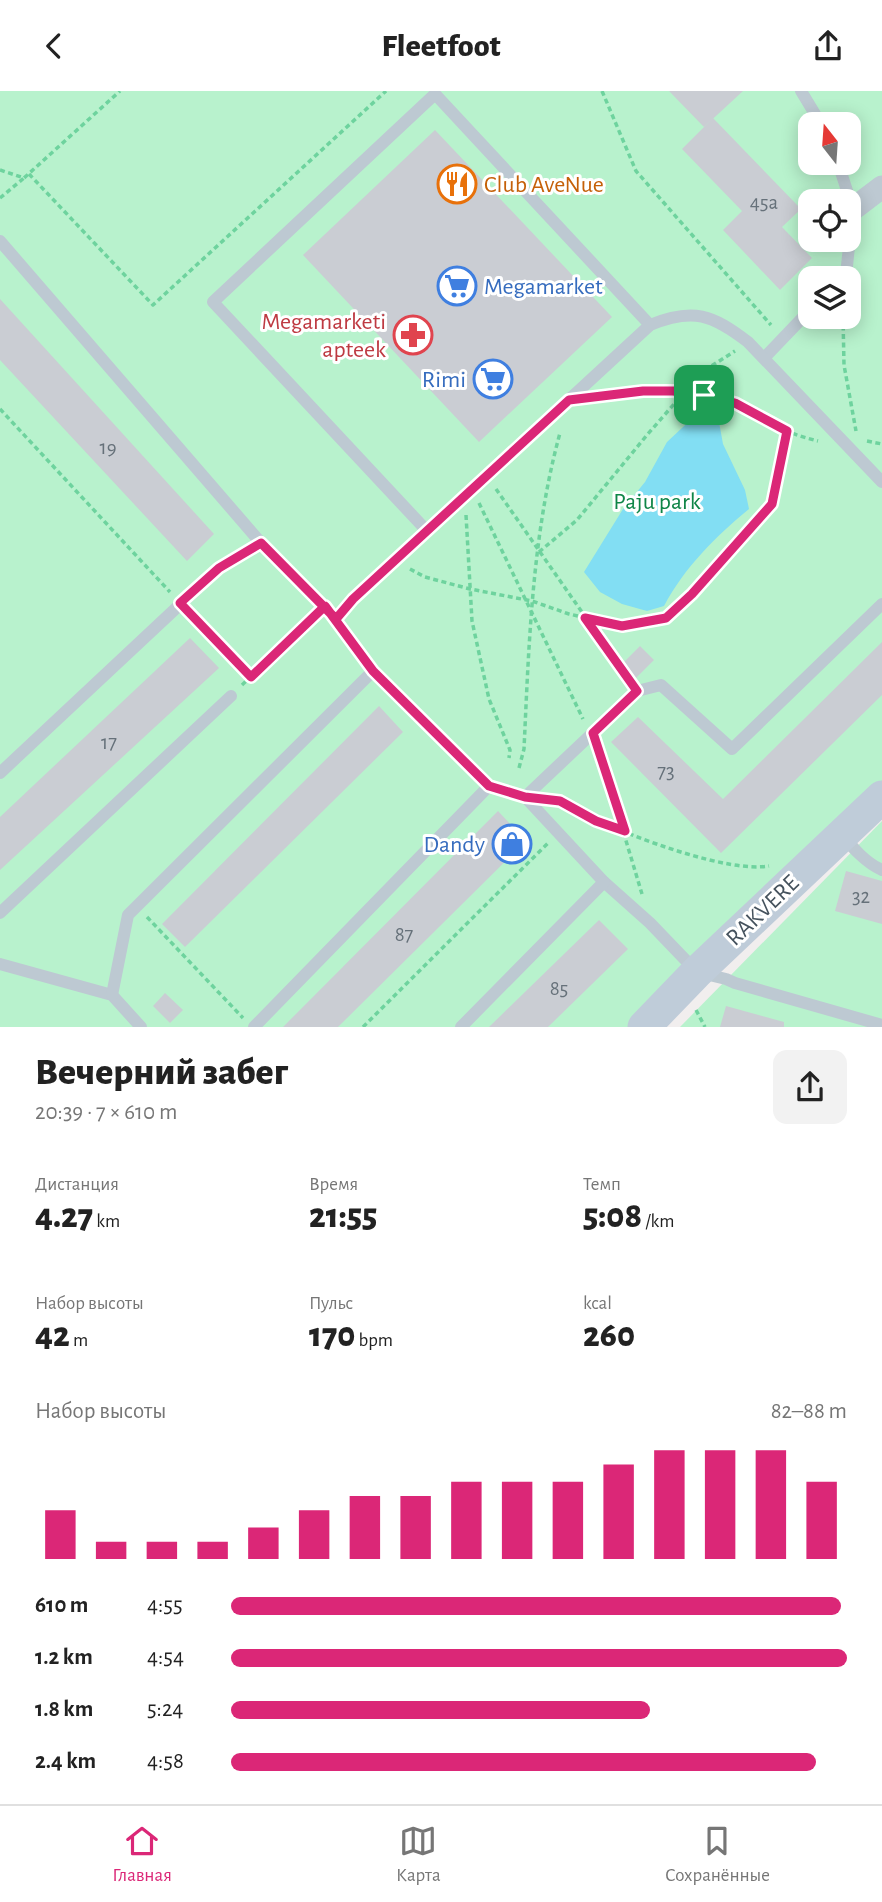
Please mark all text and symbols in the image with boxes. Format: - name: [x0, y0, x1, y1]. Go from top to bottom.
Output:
- icon: back: [35, 27, 73, 65]
- icon: share: [809, 27, 847, 65]
- text: Fleetfoot: [381, 30, 501, 62]
- north arrow: [798, 112, 861, 175]
- map controls: [798, 112, 861, 329]
- restaurant icon: Club AveNue: [436, 163, 478, 205]
- place label: Club AveNue: [484, 173, 604, 197]
- button: locate: [798, 189, 861, 252]
- house number: 45a: [750, 192, 779, 213]
- supermarket icon: Megamarket: [436, 265, 478, 307]
- button: layers: [798, 266, 861, 329]
- place label: Megamarket: [484, 275, 603, 299]
- place label: Megamarketi apteek: [262, 310, 386, 362]
- pharmacy icon: Megamarketi apteek: [392, 314, 434, 356]
- supermarket icon: Rimi: [472, 358, 514, 400]
- pin: [674, 365, 734, 425]
- place label: Rimi: [422, 368, 466, 392]
- icon: arrive: [685, 376, 723, 414]
- house number: 19: [99, 437, 117, 458]
- park label: Paju park: [613, 490, 701, 514]
- house number: 17: [101, 732, 117, 753]
- house number: 73: [657, 761, 675, 782]
- shop icon: Dandy: [491, 823, 533, 865]
- place label: Dandy: [424, 833, 485, 857]
- street label: RAKVERE: [722, 870, 804, 951]
- house number: 32: [852, 886, 870, 907]
- house number: 87: [395, 924, 414, 945]
- house number: 85: [550, 978, 568, 999]
- button: share: [773, 1050, 847, 1124]
- text: Вечерний забег: [35, 1054, 288, 1092]
- text: 20:39 · 7 × 610 m: [35, 1101, 177, 1124]
- text: Дистанция: [35, 1175, 119, 1194]
- text: Время: [309, 1175, 358, 1194]
- text: Темп: [583, 1175, 621, 1194]
- text: 4.27: [35, 1199, 93, 1234]
- text: 21:55: [309, 1199, 377, 1234]
- text: 5:08: [583, 1199, 642, 1234]
- text: km: [93, 1212, 120, 1231]
- text: /km: [642, 1212, 674, 1231]
- text: Набор высоты: [35, 1294, 144, 1313]
- text: Пульс: [309, 1294, 353, 1313]
- text: kcal: [583, 1294, 612, 1313]
- text: 42: [35, 1318, 70, 1353]
- text: 170: [309, 1318, 355, 1353]
- text: 260: [583, 1318, 635, 1353]
- text: m: [70, 1331, 88, 1350]
- text: bpm: [355, 1331, 393, 1350]
- text: Набор высоты: [35, 1400, 167, 1423]
- text: 82–88 m: [771, 1400, 847, 1423]
- text: 610 m: [35, 1594, 88, 1617]
- text: 4:55: [147, 1594, 183, 1617]
- text: 1.2 km: [35, 1646, 93, 1669]
- text: 4:54: [147, 1646, 184, 1669]
- text: 1.8 km: [35, 1698, 93, 1721]
- text: 5:24: [147, 1698, 183, 1721]
- text: 2.4 km: [35, 1750, 96, 1773]
- text: 4:58: [147, 1750, 184, 1773]
- tab: Главная: [112, 1822, 172, 1887]
- tab: Карта: [396, 1822, 441, 1887]
- tab: Сохранённые: [665, 1822, 770, 1887]

